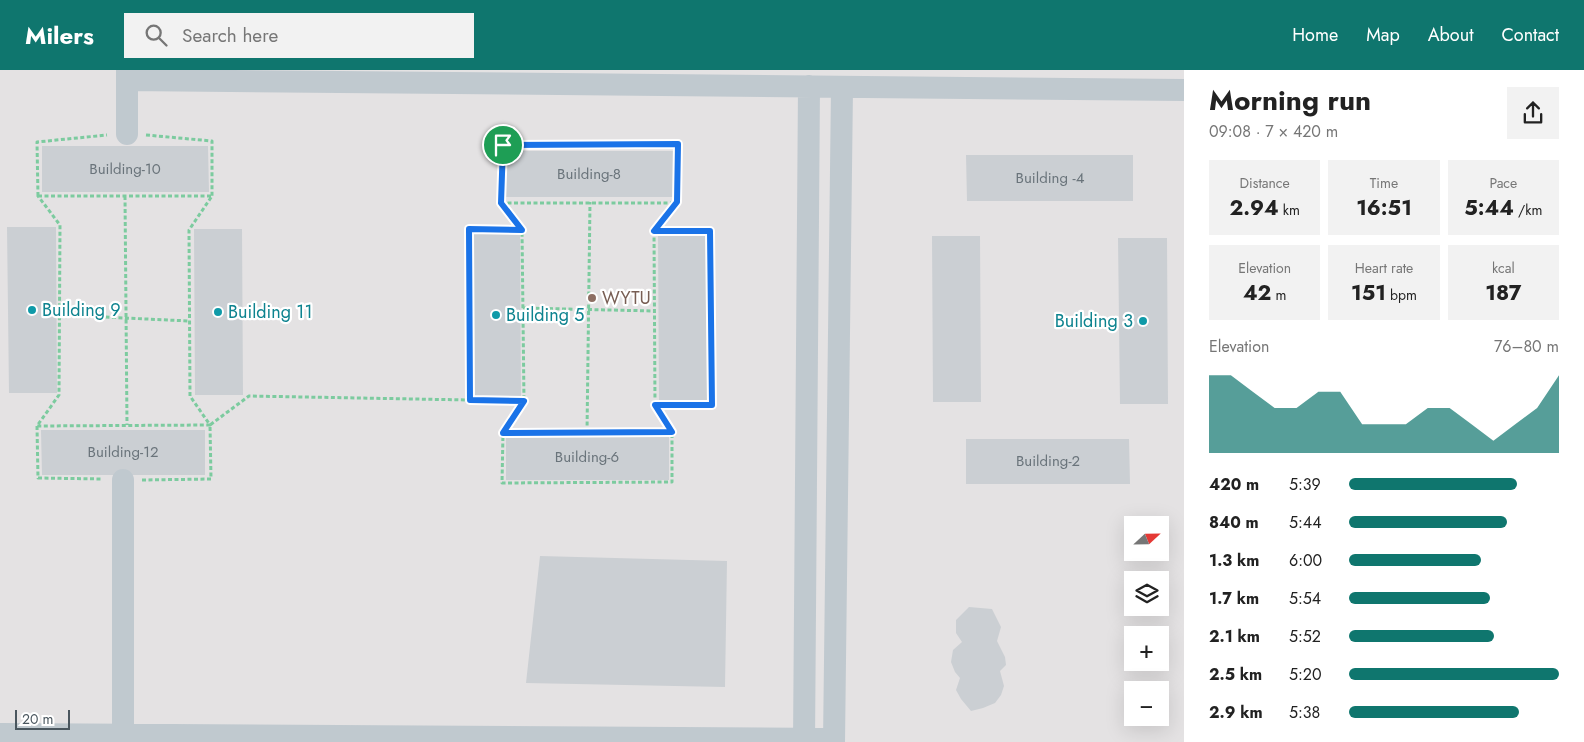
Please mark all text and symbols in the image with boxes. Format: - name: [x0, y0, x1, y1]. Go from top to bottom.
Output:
- search box: [124, 13, 474, 58]
- text: Milers: [25, 18, 94, 53]
- icon: search: [142, 21, 170, 49]
- text: Search here: [182, 22, 278, 49]
- text: Home: [1292, 22, 1338, 48]
- text: Map: [1366, 22, 1400, 48]
- text: About: [1428, 22, 1473, 48]
- text: Contact: [1501, 22, 1559, 48]
- text: Morning run: [1209, 80, 1371, 121]
- button: share: [1507, 87, 1559, 139]
- text: 09:08 · 7 × 420 m: [1209, 120, 1338, 143]
- pin: [482, 124, 524, 166]
- icon: arrive: [489, 131, 517, 159]
- house number: Building-10: [89, 158, 161, 180]
- house number: Building-8: [557, 163, 621, 185]
- house number: Building -4: [1016, 167, 1085, 189]
- text: Distance: [1240, 173, 1290, 193]
- text: Time: [1370, 173, 1398, 193]
- text: Pace: [1489, 173, 1517, 193]
- text: 2.94: [1229, 193, 1279, 223]
- text: 16:51: [1356, 193, 1412, 223]
- text: 5:44: [1464, 193, 1514, 223]
- text: km: [1279, 200, 1300, 220]
- text: /km: [1514, 200, 1542, 220]
- text: Elevation: [1238, 258, 1291, 278]
- text: Heart rate: [1355, 258, 1413, 278]
- text: kcal: [1492, 258, 1515, 278]
- text: 42: [1243, 278, 1271, 308]
- text: 151: [1351, 278, 1386, 308]
- text: 187: [1485, 278, 1521, 308]
- place label: WYTU: [602, 285, 651, 311]
- text: m: [1271, 285, 1286, 305]
- text: bpm: [1386, 285, 1417, 305]
- marker: WYTU: [586, 292, 598, 304]
- place label: Building 9: [42, 297, 121, 323]
- place label: Building 11: [228, 299, 313, 325]
- place label: Building 5: [506, 302, 585, 328]
- marker: Building 9: [26, 304, 38, 316]
- marker: Building 11: [212, 306, 224, 318]
- place label: Building 3: [1055, 308, 1133, 334]
- marker: Building 5: [490, 309, 502, 321]
- marker: Building 3: [1137, 315, 1149, 327]
- text: Elevation: [1209, 335, 1269, 358]
- text: 76–80 m: [1494, 335, 1559, 358]
- house number: Building-12: [88, 441, 158, 463]
- house number: Building-6: [555, 446, 619, 468]
- house number: Building-2: [1016, 450, 1080, 472]
- text: 420 m: [1209, 473, 1259, 496]
- text: 5:39: [1289, 473, 1321, 496]
- text: 840 m: [1209, 511, 1259, 534]
- text: 5:44: [1289, 511, 1321, 534]
- north arrow: [1124, 516, 1169, 561]
- map controls: [1124, 516, 1169, 726]
- text: 1.3 km: [1209, 549, 1259, 572]
- text: 6:00: [1289, 549, 1322, 572]
- button: layers: [1124, 571, 1169, 616]
- text: 1.7 km: [1209, 587, 1259, 610]
- text: 5:54: [1289, 587, 1321, 610]
- text: 2.1 km: [1209, 625, 1260, 648]
- text: 5:52: [1289, 625, 1321, 648]
- button: +: [1124, 626, 1169, 671]
- text: 2.5 km: [1209, 663, 1262, 686]
- text: 5:20: [1289, 663, 1322, 686]
- button: −: [1124, 681, 1169, 726]
- text: 2.9 km: [1209, 701, 1263, 724]
- text: 5:38: [1289, 701, 1320, 724]
- scale bar: [15, 707, 70, 730]
- text: 20 m: [22, 709, 54, 729]

